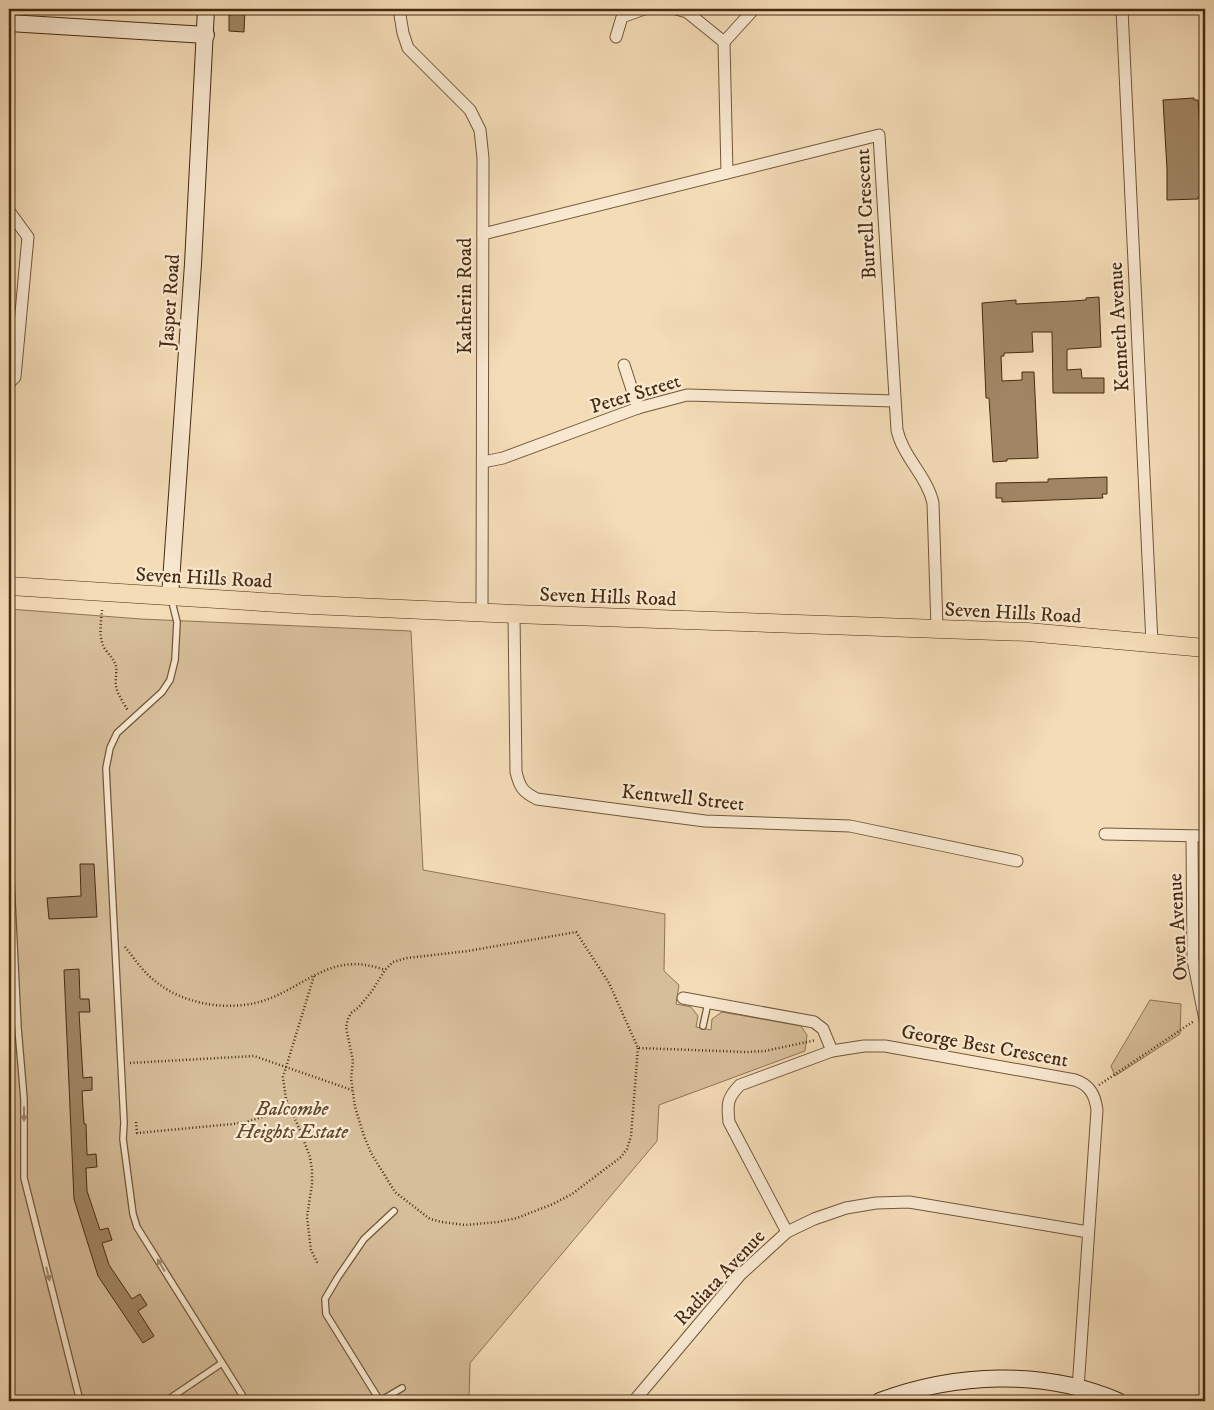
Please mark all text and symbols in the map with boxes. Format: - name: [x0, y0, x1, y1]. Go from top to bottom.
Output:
- street label: Burrell Crescent: [851, 148, 882, 280]
- street label: Katherin Road: [453, 238, 478, 354]
- street label: Jasper Road: [155, 253, 186, 351]
- street label: Kenneth Avenue: [1104, 261, 1135, 393]
- street label: Peter Street: [587, 369, 684, 420]
- street label: Seven Hills Road: [135, 562, 273, 595]
- street label: Seven Hills Road: [539, 583, 677, 612]
- street label: Seven Hills Road: [944, 597, 1082, 630]
- street label: Kentwell Street: [620, 780, 746, 817]
- street label: Owen Avenue: [1163, 873, 1194, 981]
- street label: George Best Crescent: [899, 1019, 1070, 1073]
- park label: Balcombe Heights Estate: [235, 1097, 349, 1145]
- one-way arrow: [20, 1107, 28, 1123]
- street label: Radiata Avenue: [669, 1225, 771, 1331]
- one-way arrow: [156, 1259, 165, 1272]
- one-way arrow: [44, 1266, 52, 1281]

